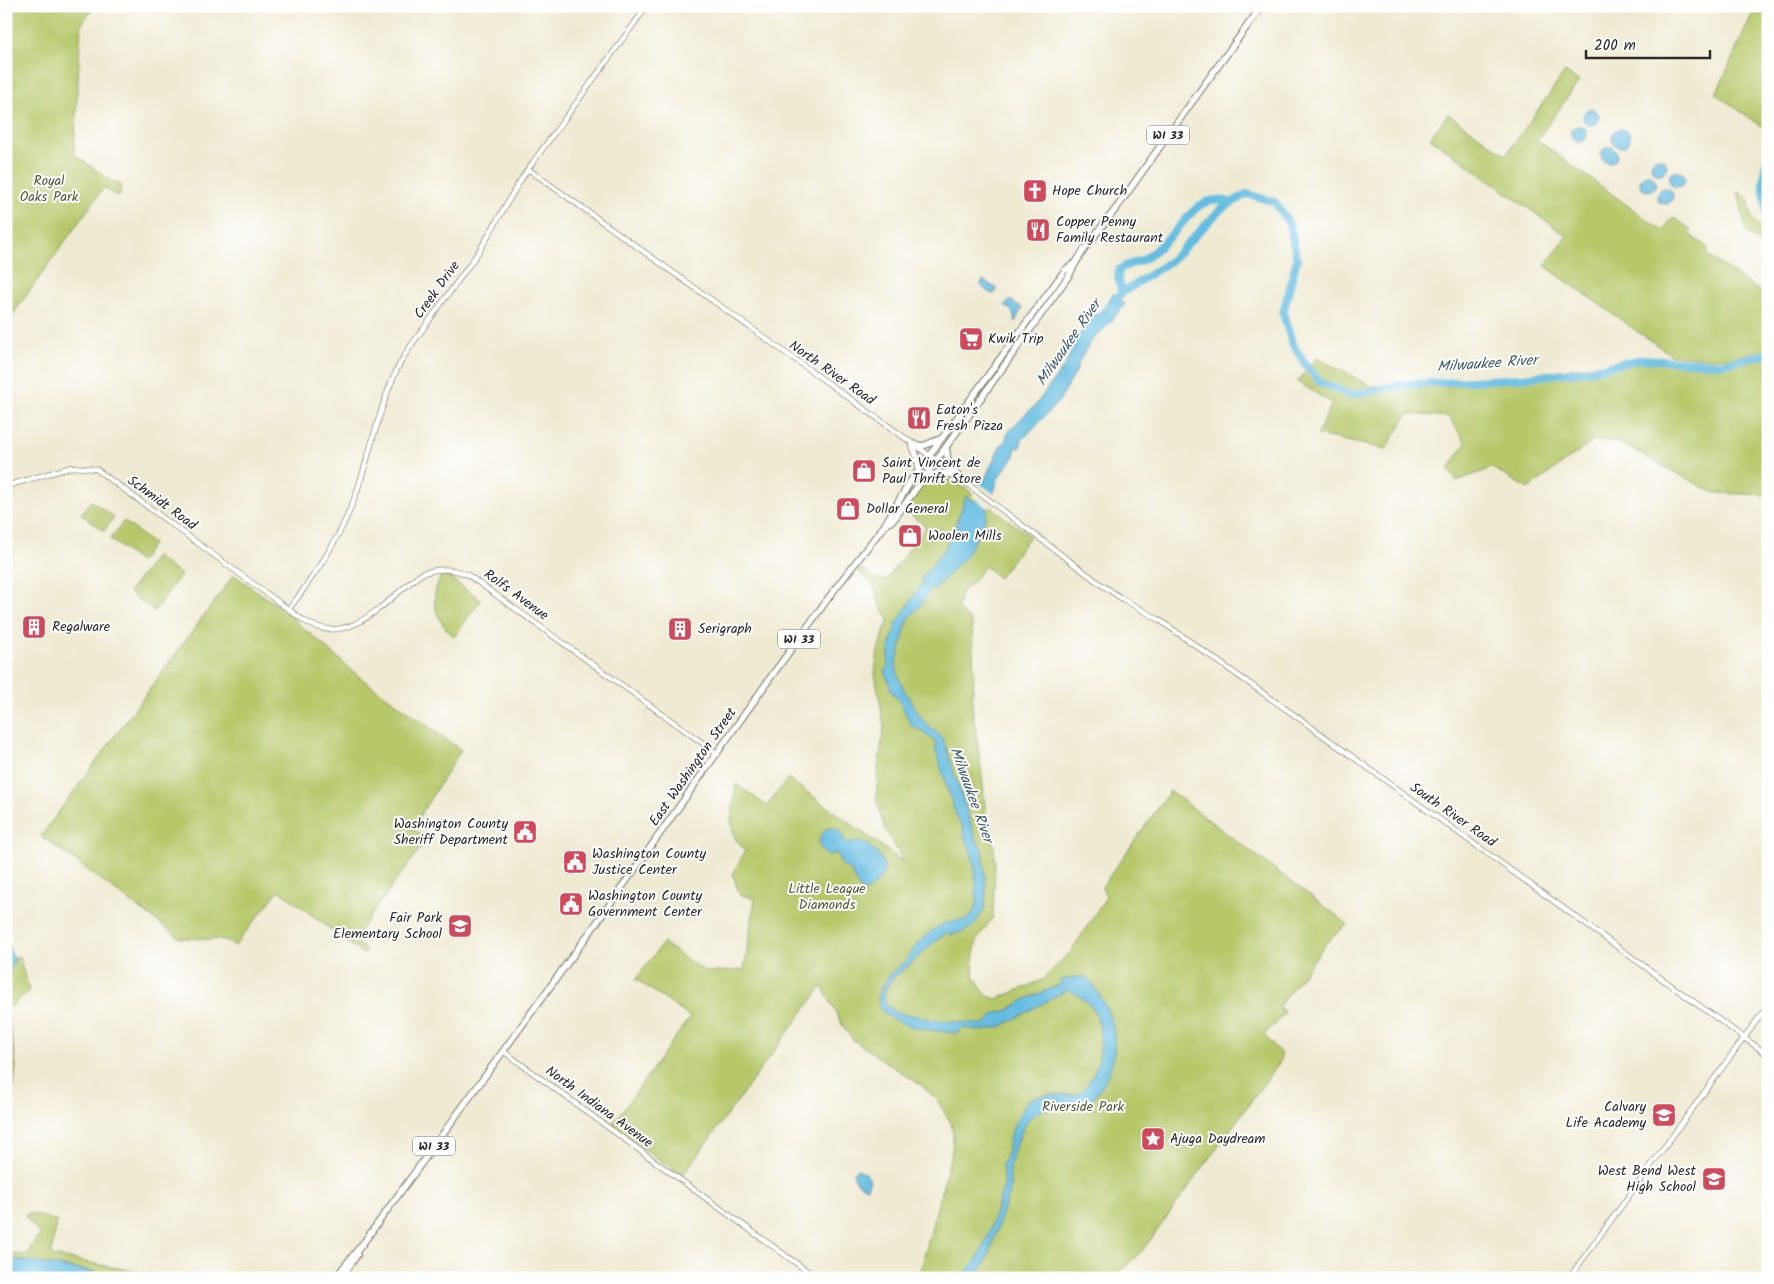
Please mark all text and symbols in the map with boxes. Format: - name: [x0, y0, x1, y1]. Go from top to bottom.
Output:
- scale bar: [1586, 28, 1710, 60]
- text: 200 m: [1594, 34, 1636, 58]
- road number: WI 33: [1147, 126, 1189, 144]
- park label: Royal Oaks Park: [20, 170, 79, 208]
- church icon: Hope Church: [1022, 178, 1048, 204]
- place label: Hope Church: [1052, 180, 1127, 202]
- place label: Copper Penny Family Restaurant: [1056, 211, 1164, 249]
- restaurant icon: Copper Penny Family Restaurant: [1025, 217, 1051, 243]
- street label: Creek Drive: [408, 256, 466, 324]
- water label: Milwaukee River: [1030, 293, 1109, 391]
- supermarket icon: Kwik Trip: [958, 326, 984, 352]
- place label: Kwik Trip: [988, 328, 1044, 350]
- street label: North River Road: [784, 335, 881, 412]
- water label: Milwaukee River: [1436, 348, 1541, 379]
- place label: Eaton's Fresh Pizza: [936, 399, 1003, 437]
- restaurant icon: Eaton's Fresh Pizza: [906, 405, 932, 431]
- place label: Saint Vincent de Paul Thrift Store: [882, 452, 982, 490]
- shop icon: Saint Vincent de Paul Thrift Store: [851, 458, 877, 484]
- street label: Schmidt Road: [122, 470, 202, 537]
- shop icon: Dollar General: [835, 496, 861, 522]
- place label: Dollar General: [866, 498, 949, 520]
- shop icon: Woolen Mills: [897, 523, 923, 549]
- place label: Woolen Mills: [928, 525, 1002, 547]
- street label: Rolfs Avenue: [479, 564, 554, 627]
- building icon: Regalware: [21, 614, 47, 640]
- place label: Regalware: [52, 616, 111, 638]
- building icon: Serigraph: [667, 616, 693, 642]
- place label: Serigraph: [698, 618, 752, 640]
- road number: WI 33: [778, 630, 820, 648]
- street label: East Washington Street: [644, 703, 743, 831]
- water label: Milwaukee River: [943, 744, 1000, 849]
- street label: South River Road: [1405, 777, 1502, 854]
- place label: Washington County Sheriff Department: [394, 813, 509, 851]
- public building icon: Washington County Sheriff Department: [512, 819, 538, 845]
- place label: Washington County Justice Center: [592, 843, 707, 881]
- public building icon: Washington County Justice Center: [562, 849, 588, 875]
- park label: Little League Diamonds: [788, 878, 866, 916]
- place label: Washington County Government Center: [588, 885, 703, 923]
- public building icon: Washington County Government Center: [558, 891, 584, 917]
- place label: Fair Park Elementary School: [333, 907, 443, 945]
- school or university icon: Fair Park Elementary School: [447, 913, 473, 939]
- street label: North Indiana Avenue: [541, 1060, 658, 1154]
- park label: Riverside Park: [1042, 1096, 1124, 1118]
- place label: Calvary Life Academy: [1566, 1096, 1646, 1134]
- school or university icon: Calvary Life Academy: [1651, 1102, 1677, 1128]
- place icon: Ajuga Daydream: [1140, 1126, 1166, 1152]
- place label: Ajuga Daydream: [1170, 1128, 1265, 1150]
- road number: WI 33: [413, 1136, 455, 1156]
- place label: West Bend West High School: [1598, 1160, 1697, 1198]
- school or university icon: West Bend West High School: [1701, 1166, 1727, 1192]

